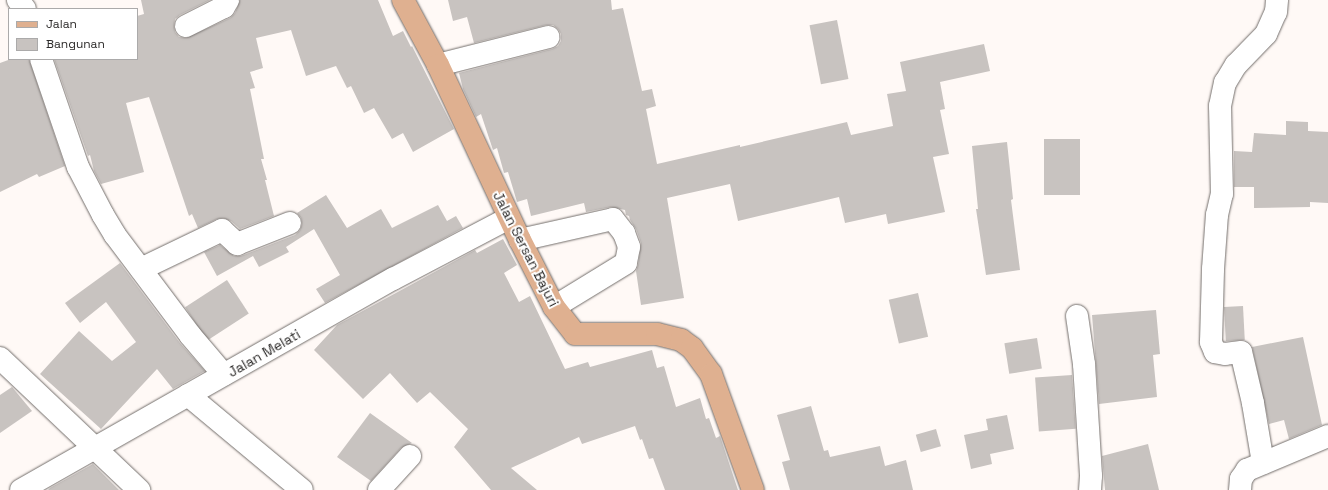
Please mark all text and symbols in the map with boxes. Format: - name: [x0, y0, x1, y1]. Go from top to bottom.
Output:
- legend: [8, 8, 138, 60]
- text: Jalan: [46, 16, 77, 32]
- text: Bangunan: [46, 36, 105, 52]
- street label: Jalan Sersan Bajuri: [490, 188, 562, 310]
- street label: Jalan Melati: [225, 325, 303, 381]

